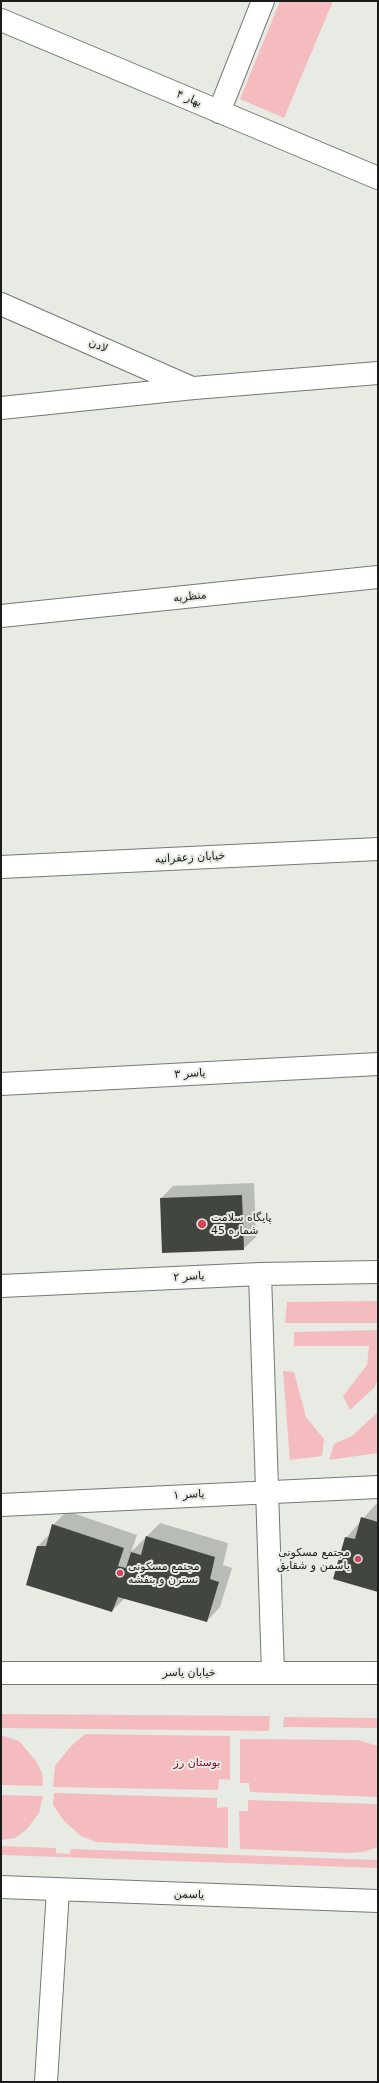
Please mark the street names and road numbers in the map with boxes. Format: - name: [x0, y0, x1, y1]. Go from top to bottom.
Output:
- street label: بهار ۴: [174, 88, 204, 110]
- street label: لادن: [87, 336, 109, 356]
- street label: منظریه: [173, 589, 207, 605]
- street label: خیابان زعفرانیه: [155, 850, 225, 866]
- street label: یاسر ۳: [174, 1067, 206, 1081]
- street label: یاسر ۲: [173, 1270, 205, 1284]
- street label: یاسر ۱: [173, 1488, 205, 1502]
- street label: خیابان یاسر: [162, 1666, 216, 1680]
- street label: یاسمن: [174, 1888, 204, 1902]

